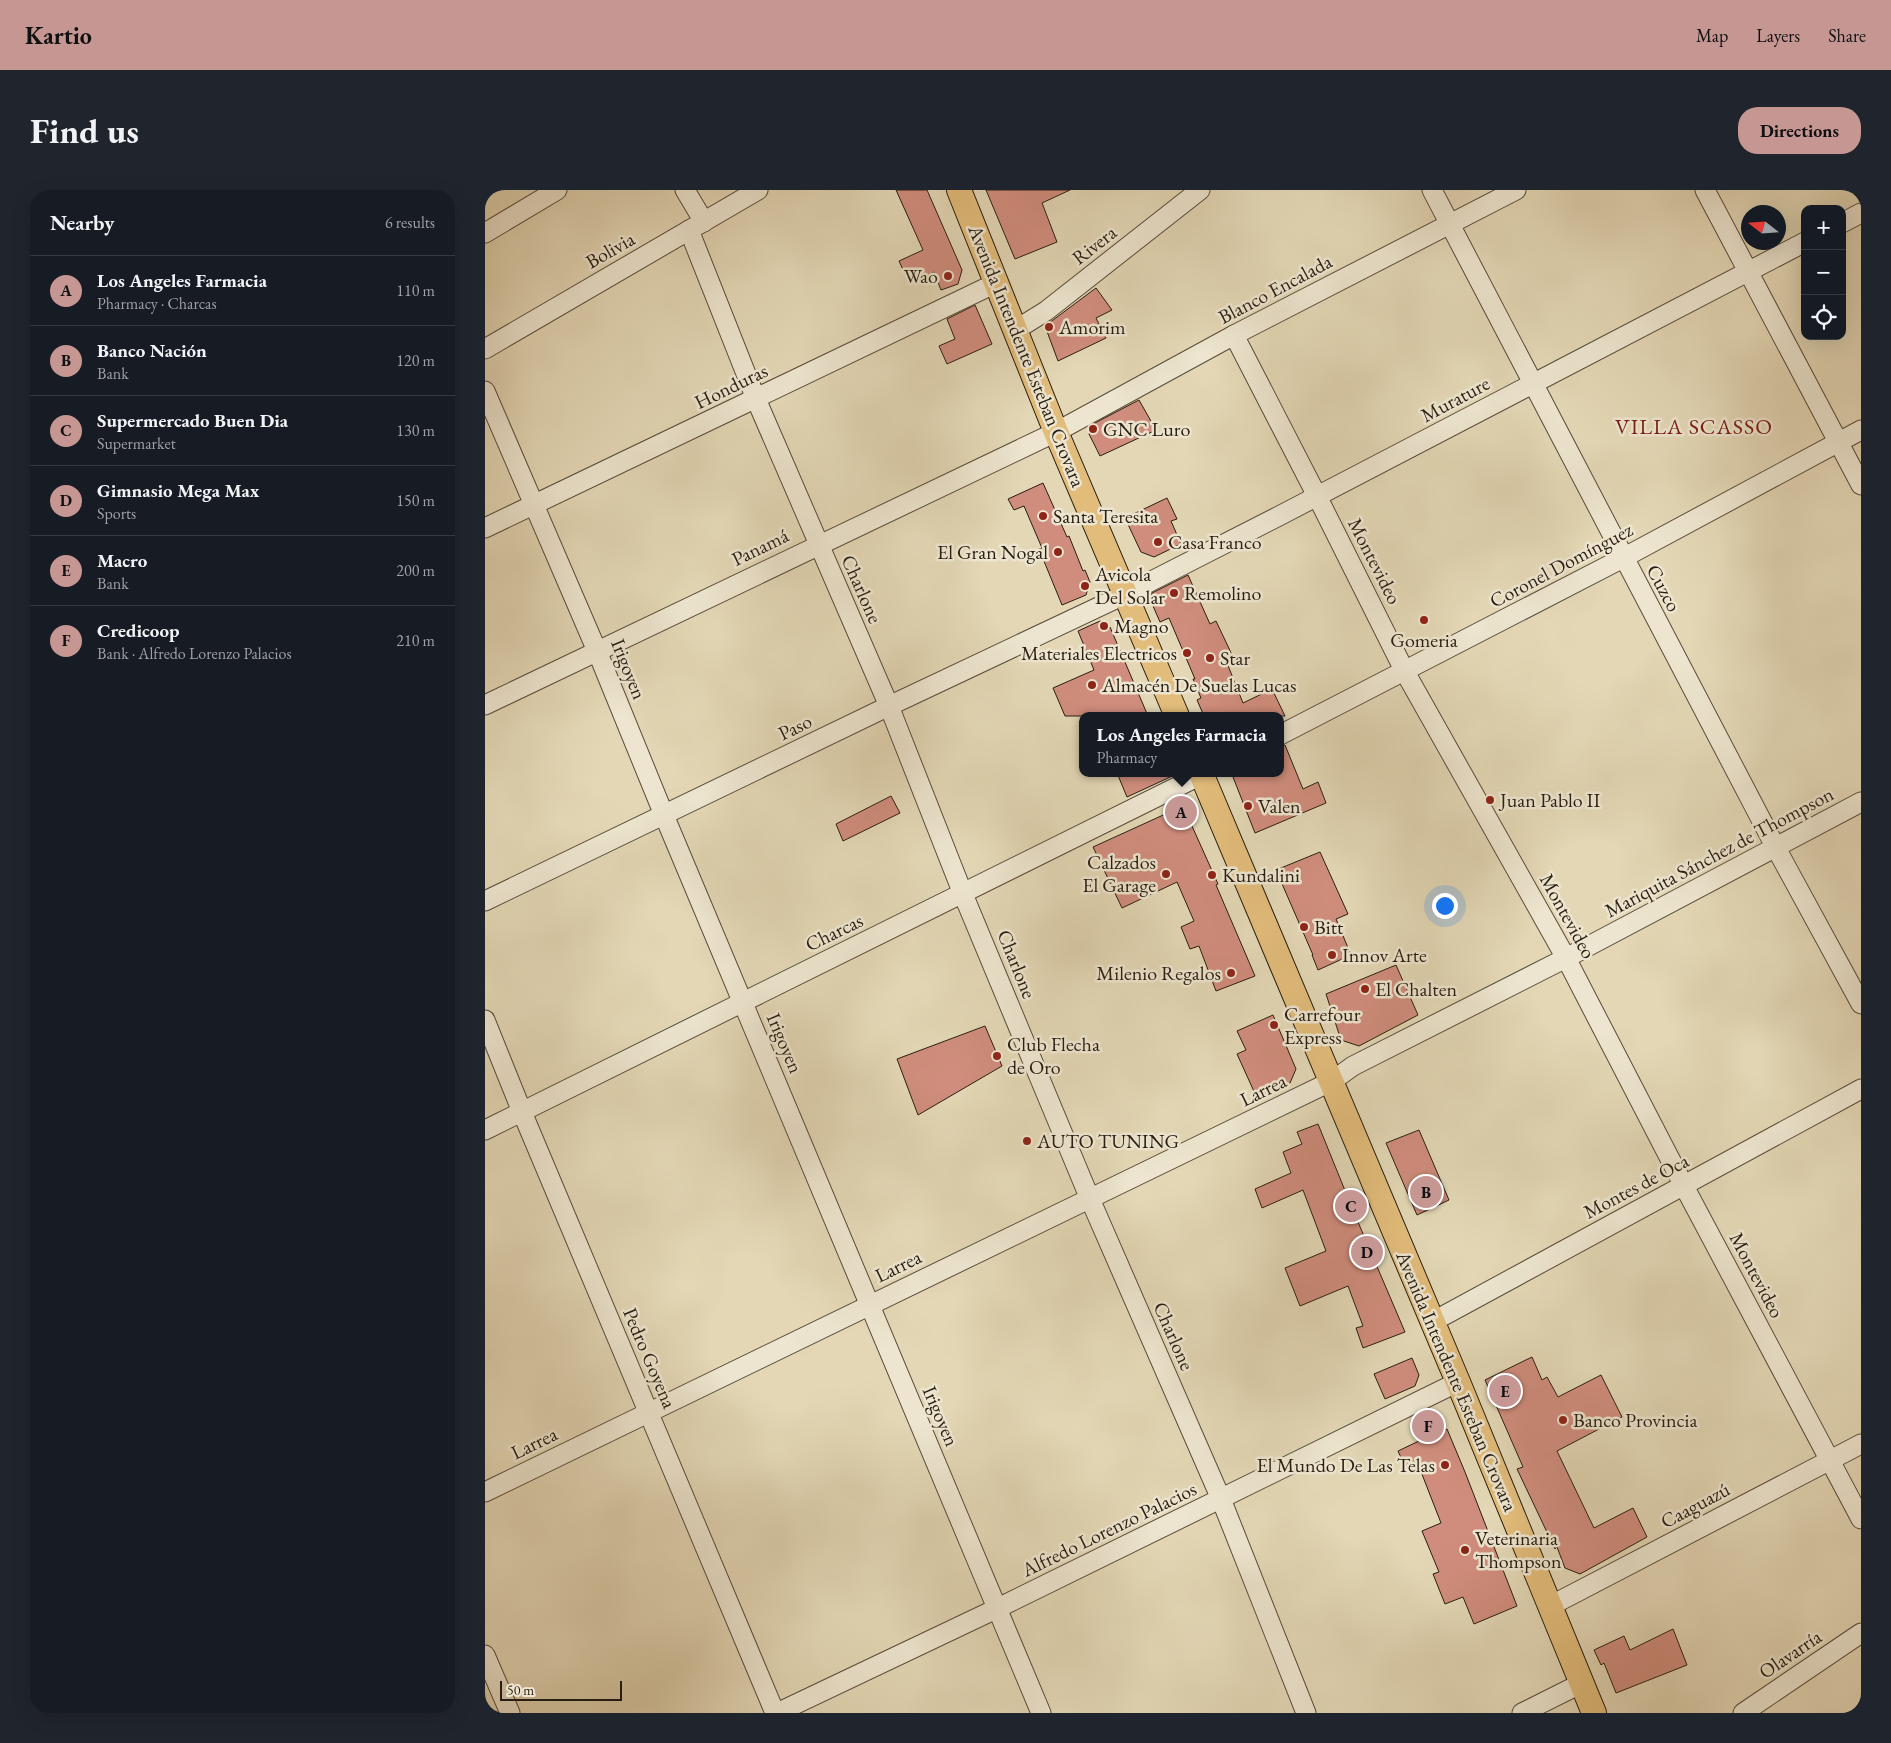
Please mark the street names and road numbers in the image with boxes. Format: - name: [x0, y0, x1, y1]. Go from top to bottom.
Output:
- street label: Rivera: [1066, 219, 1122, 271]
- street label: Avenida Intendente Esteban Crovara: [962, 220, 1092, 491]
- street label: Bolivia: [581, 226, 639, 274]
- street label: Blanco Encalada: [1214, 248, 1336, 330]
- street label: Honduras: [690, 357, 772, 415]
- street label: Murature: [1416, 370, 1494, 428]
- street label: Montevideo: [1342, 513, 1408, 609]
- street label: Coronel Domínguez: [1485, 516, 1637, 614]
- street label: Panamá: [727, 522, 793, 572]
- street label: Charlone: [835, 551, 889, 627]
- street label: Cuzco: [1641, 560, 1687, 616]
- street label: Irigoyen: [605, 635, 653, 704]
- street label: Paso: [774, 708, 816, 746]
- street label: Mariquita Sánchez de Thompson: [1600, 780, 1838, 923]
- street label: Montevideo: [1534, 869, 1602, 963]
- street label: Charcas: [801, 907, 867, 957]
- street label: Charlone: [991, 926, 1043, 1003]
- street label: Irigoyen: [761, 1009, 809, 1078]
- street label: Larrea: [1235, 1068, 1291, 1112]
- street label: Montes de Oca: [1579, 1147, 1693, 1225]
- street label: Montevideo: [1724, 1228, 1790, 1322]
- street label: Larrea: [870, 1244, 926, 1288]
- street label: Avenida Intendente Esteban Crovara: [1391, 1247, 1523, 1515]
- street label: Charlone: [1147, 1298, 1201, 1374]
- street label: Pedro Goyena: [617, 1304, 683, 1412]
- street label: Irigoyen: [917, 1382, 965, 1451]
- street label: Larrea: [506, 1421, 562, 1465]
- street label: Alfredo Lorenzo Palacios: [1016, 1475, 1201, 1583]
- street label: Caaguazú: [1656, 1476, 1735, 1534]
- street label: Olavarría: [1754, 1624, 1826, 1684]

